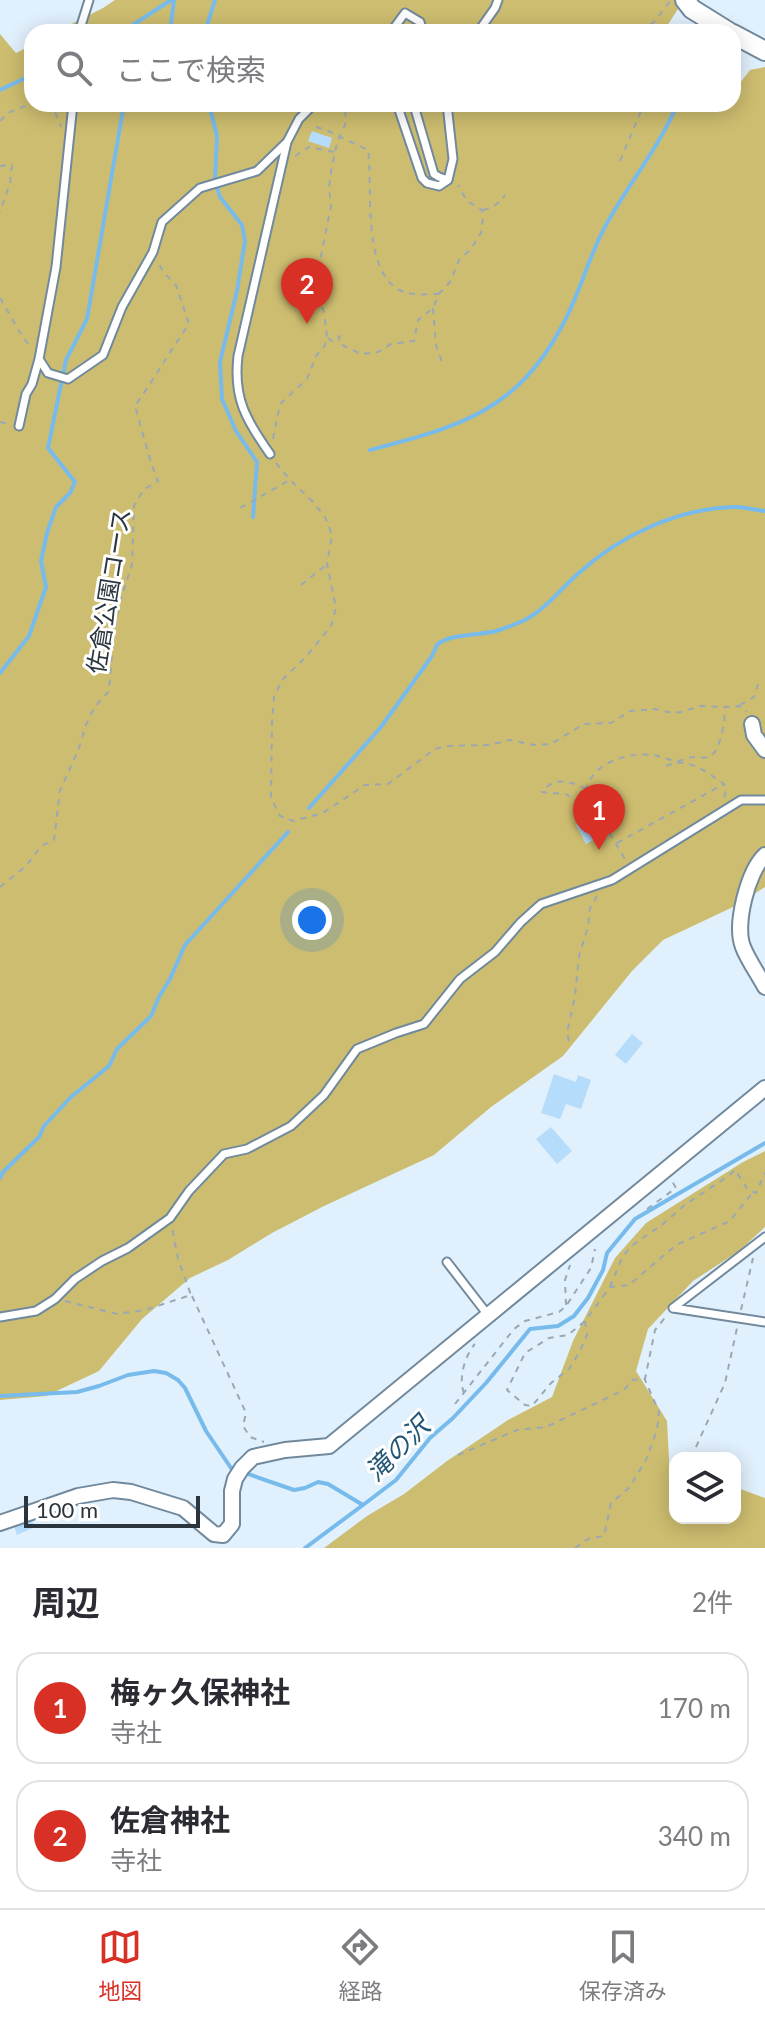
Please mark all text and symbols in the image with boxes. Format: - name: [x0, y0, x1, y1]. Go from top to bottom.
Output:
- search box: [24, 24, 741, 112]
- icon: search: [52, 46, 96, 90]
- text: ここで検索: [116, 51, 266, 87]
- pin: 2: [281, 258, 333, 324]
- street label: 佐倉公園コース: [81, 506, 135, 676]
- pin: 1: [573, 784, 625, 850]
- your location: [292, 900, 332, 940]
- water label: 滝の沢: [358, 1407, 438, 1487]
- map controls: [669, 1452, 741, 1524]
- button: layers: [669, 1452, 741, 1524]
- scale bar: [24, 1492, 200, 1528]
- text: 100 m: [36, 1496, 98, 1523]
- text: 周辺: [32, 1581, 100, 1622]
- text: 2件: [692, 1586, 733, 1618]
- text: 梅ヶ久保神社: [110, 1673, 290, 1709]
- text: 1: [52, 1692, 68, 1724]
- text: 170 m: [658, 1692, 731, 1724]
- text: 寺社: [110, 1716, 162, 1748]
- text: 佐倉神社: [110, 1801, 230, 1837]
- text: 2: [52, 1820, 68, 1852]
- text: 340 m: [658, 1820, 731, 1852]
- text: 寺社: [110, 1844, 162, 1876]
- tab: 地図: [98, 1925, 142, 2005]
- tab: 経路: [338, 1925, 383, 2005]
- tab: 保存済み: [579, 1925, 667, 2005]

